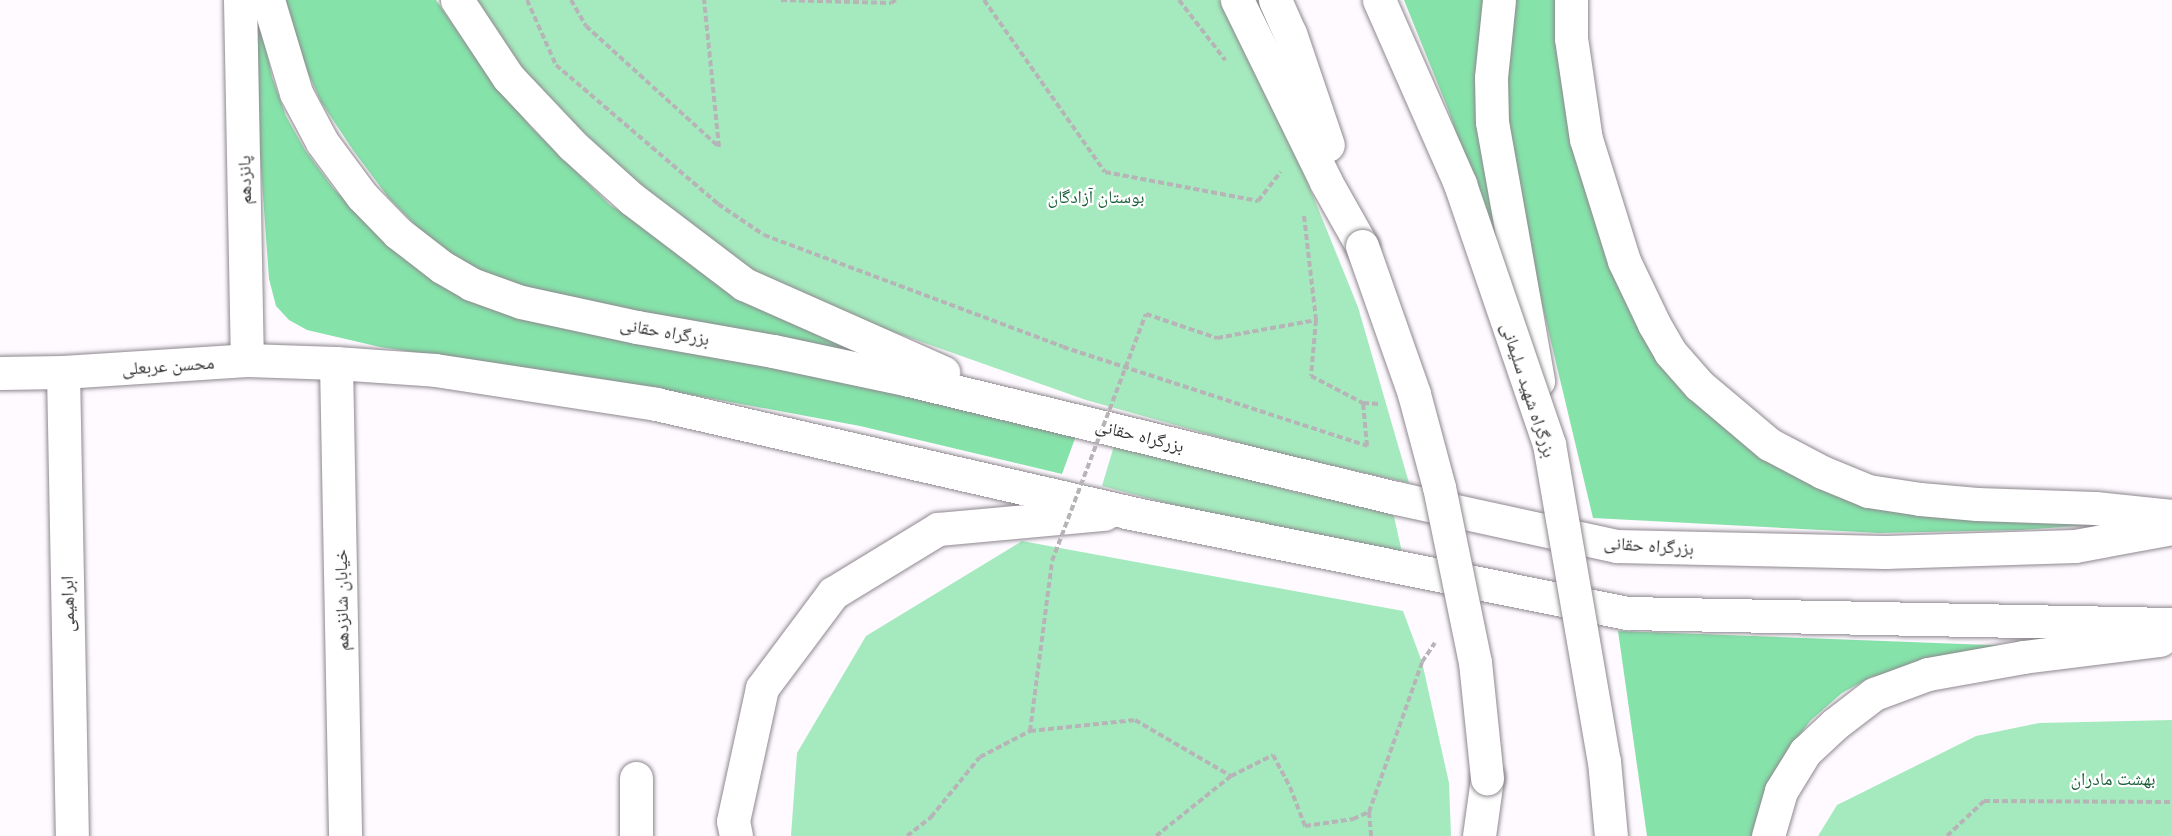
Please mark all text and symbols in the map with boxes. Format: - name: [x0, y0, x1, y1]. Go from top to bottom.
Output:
- street label: پانزدهم: [233, 155, 255, 205]
- park label: بوستان آزادگان: [1048, 185, 1144, 207]
- street label: بزرگراه حقانی: [619, 313, 711, 349]
- street label: بزرگراه شهید سلیمانی: [1497, 320, 1561, 460]
- street label: محسن عربعلی: [121, 351, 215, 379]
- street label: بزرگراه حقانی: [1094, 414, 1186, 456]
- street label: بزرگراه حقانی: [1603, 531, 1695, 559]
- street label: خیابان شانزدهم: [329, 549, 353, 651]
- street label: ابراهیمی: [56, 576, 78, 632]
- park label: بهشت مادران: [2071, 767, 2155, 789]

